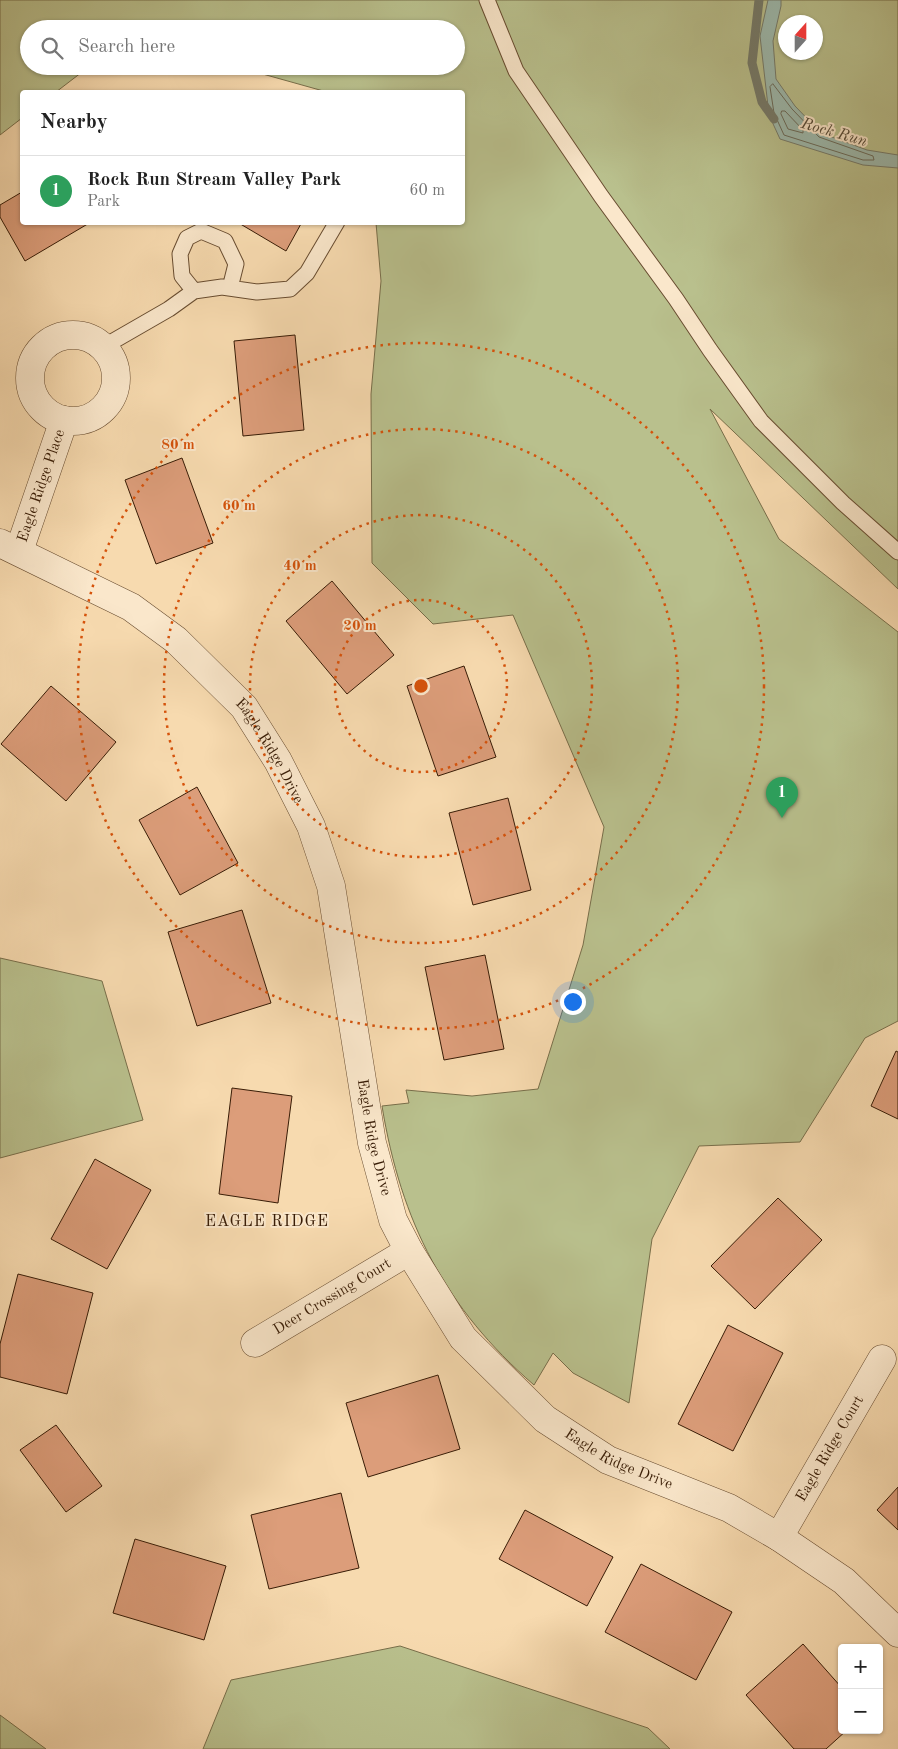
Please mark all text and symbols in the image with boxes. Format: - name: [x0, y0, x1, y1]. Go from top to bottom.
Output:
- north arrow: [778, 15, 823, 60]
- search box: [20, 20, 465, 75]
- icon: search: [38, 34, 66, 62]
- text: Search here: [78, 38, 175, 57]
- text: Nearby: [40, 112, 108, 133]
- water label: Rock Run: [798, 116, 869, 150]
- text: Rock Run Stream Valley Park: [87, 171, 341, 190]
- text: 1: [51, 183, 61, 199]
- text: 60 m: [409, 183, 445, 199]
- text: Park: [87, 194, 120, 210]
- street label: Eagle Ridge Place: [15, 427, 68, 544]
- text: 80 m: [161, 438, 195, 453]
- text: 60 m: [222, 499, 256, 514]
- text: 40 m: [283, 559, 317, 574]
- text: 20 m: [343, 619, 377, 634]
- centre of rings: [412, 677, 430, 695]
- street label: Eagle Ridge Drive: [233, 696, 306, 806]
- pin: 1: [766, 777, 798, 818]
- your location: [560, 989, 586, 1015]
- street label: Eagle Ridge Drive: [354, 1078, 394, 1197]
- district label: EAGLE RIDGE: [205, 1214, 329, 1230]
- street label: Deer Crossing Court: [271, 1256, 394, 1338]
- street label: Eagle Ridge Court: [794, 1393, 867, 1504]
- street label: Eagle Ridge Drive: [562, 1426, 675, 1492]
- map controls: [838, 1644, 883, 1734]
- button: +: [838, 1644, 883, 1689]
- button: −: [838, 1689, 883, 1734]

